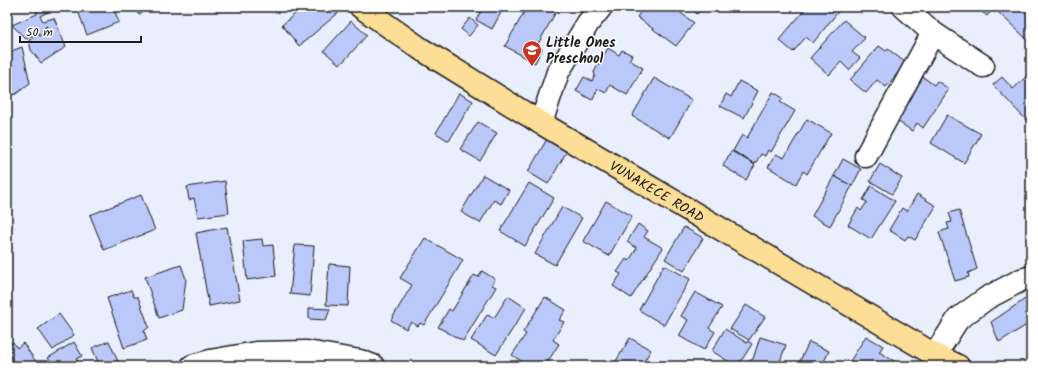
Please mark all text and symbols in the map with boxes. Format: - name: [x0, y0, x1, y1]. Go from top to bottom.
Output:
- scale bar: [20, 18, 141, 44]
- text: 50 m: [26, 23, 53, 42]
- place label: Little Ones Preschool: [546, 32, 616, 70]
- school or university icon: Little Ones Preschool: [521, 39, 543, 67]
- street label: VUNAKECE ROAD: [605, 156, 708, 229]

